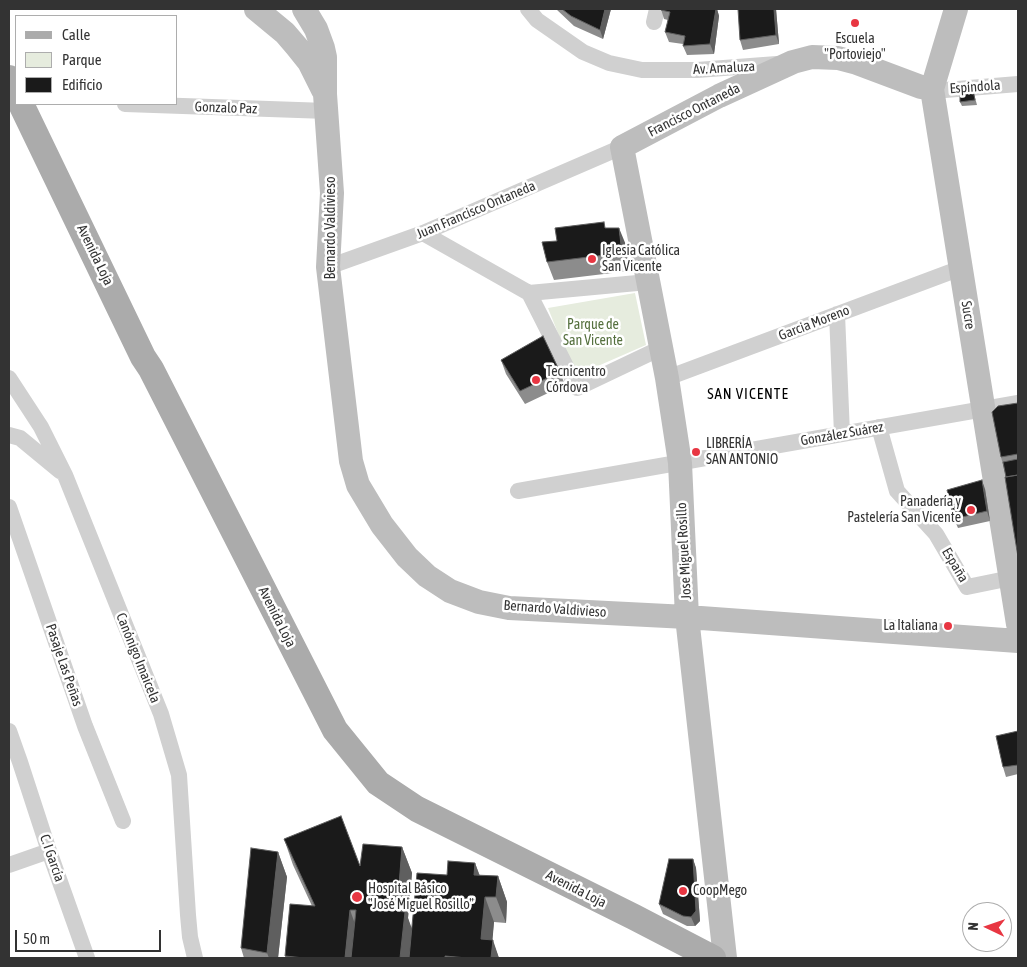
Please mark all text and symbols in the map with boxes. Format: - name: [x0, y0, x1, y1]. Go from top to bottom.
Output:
- legend: [15, 15, 178, 105]
- marker: Escuela "Portoviejo": [849, 17, 861, 29]
- text: Calle: [62, 26, 90, 43]
- place label: Escuela "Portoviejo": [824, 31, 886, 64]
- text: Parque: [62, 51, 102, 68]
- street label: Av. Amaluza: [693, 58, 755, 78]
- text: Edificio: [62, 76, 103, 93]
- street label: Espíndola: [949, 77, 1001, 97]
- street label: Francisco Ontaneda: [645, 80, 743, 140]
- street label: Gonzalo Paz: [194, 99, 258, 117]
- street label: Bernardo Valdivieso: [323, 177, 339, 279]
- street label: Juan Francisco Ontaneda: [414, 177, 538, 243]
- street label: Avenida Loja: [73, 222, 117, 288]
- place label: Iglesia Católica San Vicente: [602, 243, 680, 276]
- marker: Iglesia Católica San Vicente: [586, 253, 598, 265]
- street label: Sucre: [957, 300, 979, 330]
- street label: Garcia Moreno: [776, 302, 852, 344]
- park label: Parque de San Vicente: [563, 317, 623, 350]
- place label: Tecnicentro Córdova: [546, 364, 606, 397]
- marker: Tecnicentro Córdova: [530, 374, 542, 386]
- district label: SAN VICENTE: [706, 385, 790, 403]
- street label: González Suárez: [799, 418, 885, 450]
- place label: LIBRERÍA SAN ANTONIO: [706, 436, 778, 468]
- marker: LIBRERÍA SAN ANTONIO: [690, 446, 702, 458]
- place label: Panadería y Pastelería San Vicente: [847, 494, 961, 526]
- street label: Jose Miguel Rosillo: [673, 502, 695, 600]
- marker: Panadería y Pastelería San Vicente: [965, 504, 977, 516]
- street label: España: [938, 545, 972, 585]
- street label: Avenida Loja: [255, 584, 299, 650]
- street label: Bernardo Valdivieso: [503, 597, 607, 621]
- street label: Canónigo Imaicela: [112, 611, 164, 705]
- place label: La Italiana: [883, 618, 938, 634]
- marker: La Italiana: [942, 620, 954, 632]
- street label: Pasaje Las Peñas: [42, 622, 86, 708]
- street label: C. I García: [36, 832, 68, 884]
- street label: Avenida Loja: [543, 867, 609, 911]
- place label: Hospital Básico "José Miguel Rosillo": [368, 881, 474, 914]
- place label: CoopMego: [693, 883, 747, 899]
- marker: CoopMego: [677, 885, 689, 897]
- marker: Hospital Básico "José Miguel Rosillo": [350, 890, 364, 904]
- north arrow: [962, 902, 1012, 952]
- scale bar: [18, 920, 164, 952]
- text: N: [965, 922, 981, 931]
- text: 50 m: [23, 930, 50, 947]

